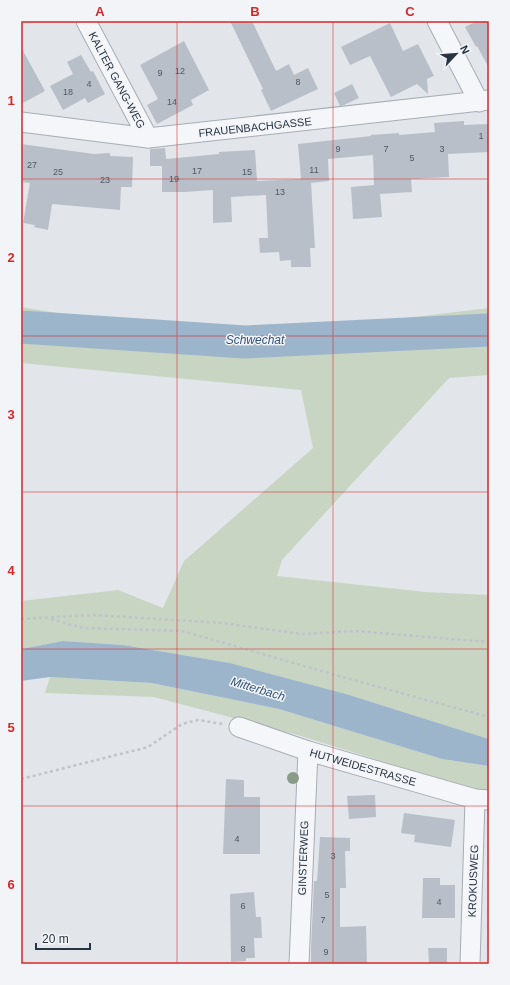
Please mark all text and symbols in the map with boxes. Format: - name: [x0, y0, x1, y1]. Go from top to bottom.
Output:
- text: A: [95, 4, 105, 19]
- text: B: [250, 4, 260, 19]
- text: C: [405, 4, 415, 19]
- street label: KALTER GANG-WEG: [86, 30, 148, 130]
- north arrow: [436, 34, 476, 74]
- text: N: [458, 43, 472, 56]
- house number: 12: [175, 66, 185, 76]
- house number: 9: [157, 68, 163, 78]
- house number: 8: [295, 77, 301, 87]
- house number: 4: [86, 79, 92, 89]
- house number: 18: [63, 87, 73, 97]
- text: 1: [7, 93, 15, 108]
- house number: 14: [167, 97, 177, 107]
- street label: FRAUENBACHGASSE: [198, 115, 312, 139]
- house number: 1: [478, 131, 484, 141]
- house number: 9: [335, 144, 341, 154]
- house number: 7: [383, 144, 389, 154]
- house number: 3: [439, 144, 445, 154]
- house number: 5: [409, 153, 415, 163]
- house number: 27: [27, 160, 37, 170]
- house number: 11: [309, 165, 319, 175]
- house number: 17: [192, 166, 202, 176]
- house number: 25: [53, 167, 63, 177]
- house number: 15: [242, 167, 252, 177]
- house number: 19: [169, 174, 179, 184]
- house number: 23: [100, 175, 110, 185]
- house number: 13: [275, 187, 285, 197]
- text: 2: [7, 250, 15, 265]
- water label: Schwechat: [226, 333, 285, 347]
- text: 3: [7, 407, 15, 422]
- text: 4: [7, 563, 15, 578]
- water label: Mitterbach: [229, 674, 287, 704]
- text: 5: [7, 720, 15, 735]
- street label: HUTWEIDESTRASSE: [308, 746, 418, 788]
- street label: GINSTERWEG: [296, 820, 310, 896]
- house number: 4: [234, 834, 240, 844]
- street label: KROKUSWEG: [466, 844, 480, 918]
- house number: 3: [330, 851, 336, 861]
- text: 6: [7, 877, 15, 892]
- house number: 5: [324, 890, 330, 900]
- house number: 4: [436, 897, 442, 907]
- house number: 6: [240, 901, 246, 911]
- house number: 7: [320, 915, 326, 925]
- scale bar: [36, 925, 90, 951]
- text: 20 m: [42, 932, 69, 946]
- house number: 8: [240, 944, 246, 954]
- house number: 9: [323, 947, 329, 957]

